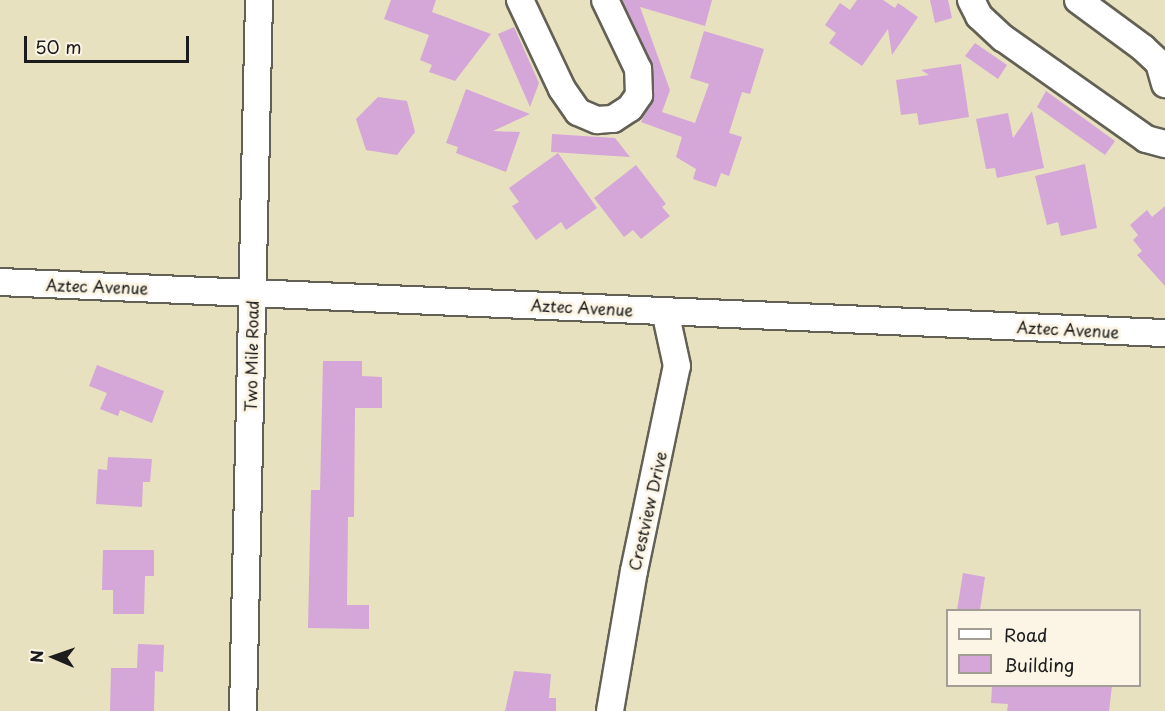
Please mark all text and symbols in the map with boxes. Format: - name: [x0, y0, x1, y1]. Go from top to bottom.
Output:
- scale bar: [27, 24, 192, 62]
- text: 50 m: [35, 33, 82, 60]
- street label: Aztec Avenue: [46, 275, 148, 297]
- street label: Aztec Avenue: [531, 295, 633, 319]
- street label: Two Mile Road: [240, 299, 262, 413]
- street label: Aztec Avenue: [1017, 317, 1119, 341]
- street label: Crestview Drive: [624, 450, 670, 572]
- legend: [946, 609, 1141, 687]
- text: Road: [1004, 621, 1048, 648]
- north arrow: [24, 627, 84, 687]
- text: N: [24, 650, 48, 663]
- text: Building: [1004, 651, 1074, 678]

